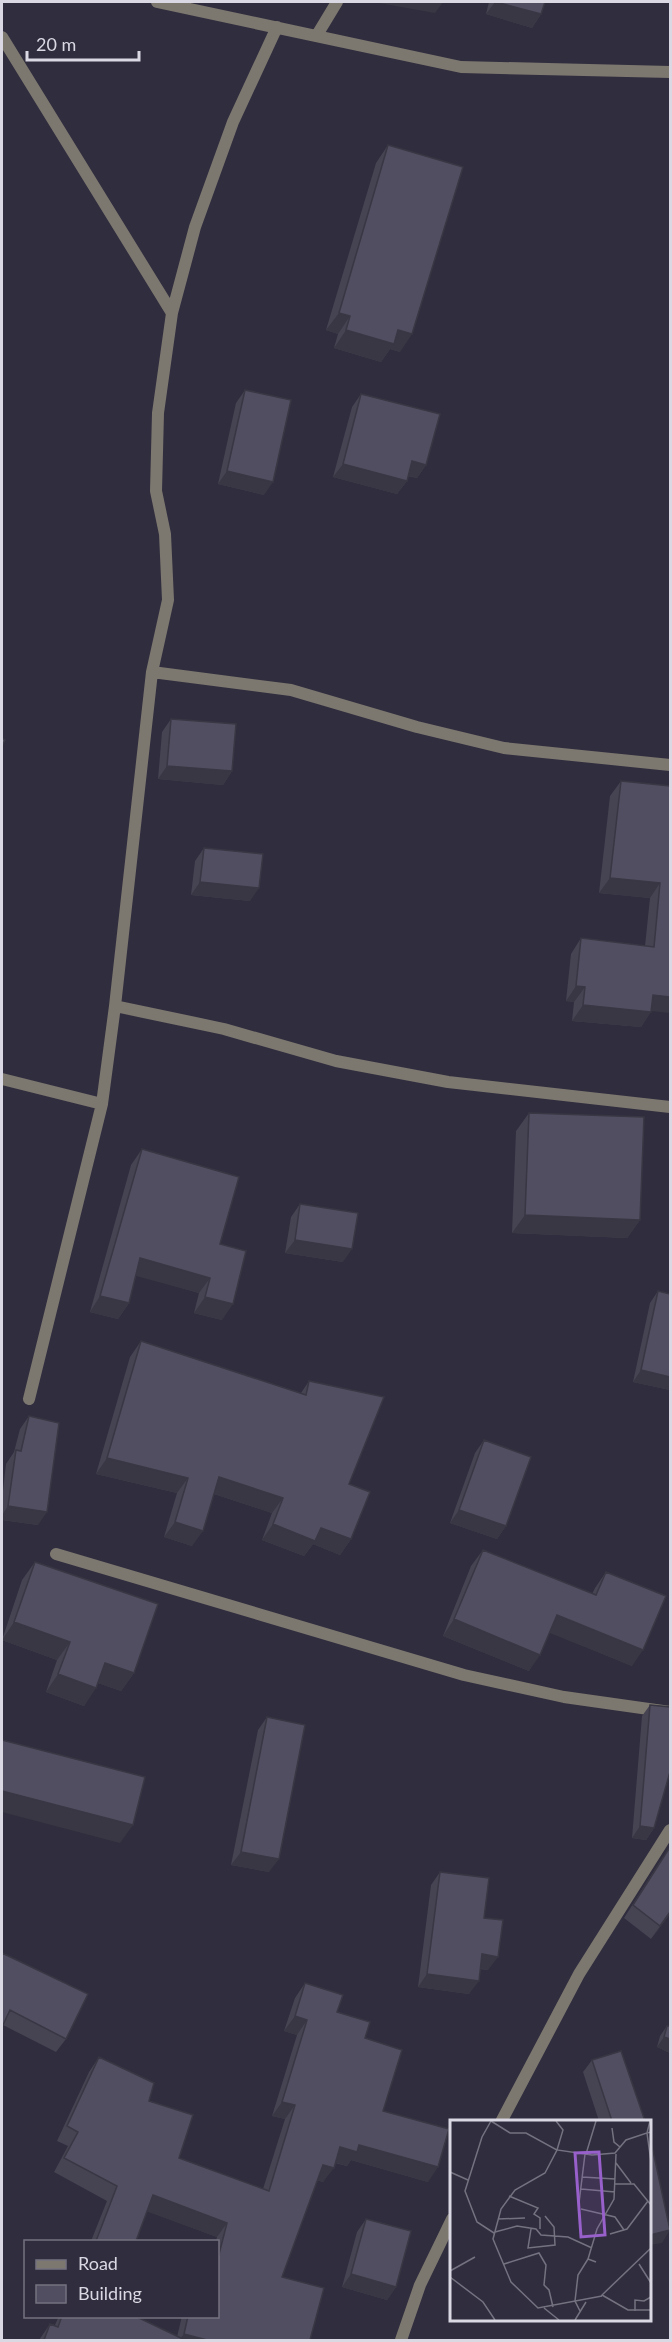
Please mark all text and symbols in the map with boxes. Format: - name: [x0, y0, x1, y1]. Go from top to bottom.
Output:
- scale bar: [27, 24, 140, 62]
- text: 20 m: [36, 33, 76, 55]
- inset map: [450, 2120, 651, 2321]
- legend: [24, 2240, 219, 2318]
- text: Road: [78, 2252, 118, 2274]
- text: Building: [78, 2282, 142, 2304]

